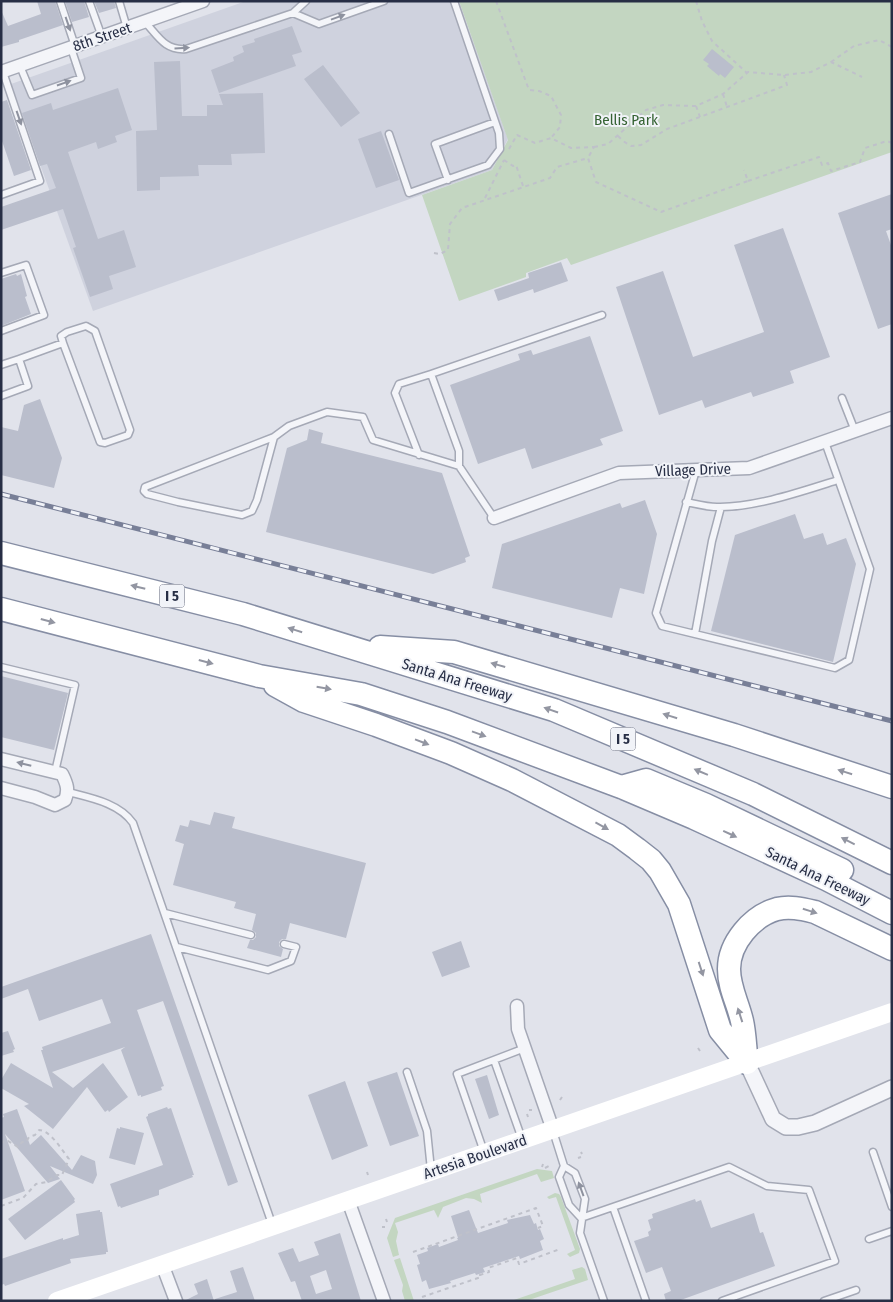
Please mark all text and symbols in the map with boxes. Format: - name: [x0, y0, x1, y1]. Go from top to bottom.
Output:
- one-way arrow: [331, 13, 346, 21]
- one-way arrow: [65, 16, 72, 31]
- street label: 8th Street: [70, 19, 134, 55]
- one-way arrow: [175, 44, 191, 52]
- one-way arrow: [57, 79, 72, 86]
- one-way arrow: [15, 111, 23, 126]
- park label: Bellis Park: [594, 111, 658, 129]
- street label: Village Drive: [655, 460, 731, 480]
- one-way arrow: [131, 583, 146, 591]
- road number: I 5: [160, 584, 184, 608]
- one-way arrow: [41, 617, 56, 625]
- one-way arrow: [288, 625, 303, 633]
- street label: Santa Ana Freeway: [400, 655, 515, 705]
- one-way arrow: [198, 658, 213, 666]
- one-way arrow: [490, 661, 505, 669]
- one-way arrow: [316, 684, 332, 692]
- one-way arrow: [543, 706, 558, 714]
- one-way arrow: [663, 711, 678, 719]
- road number: I 5: [610, 728, 636, 751]
- one-way arrow: [472, 730, 487, 738]
- one-way arrow: [414, 739, 429, 746]
- one-way arrow: [17, 760, 32, 768]
- one-way arrow: [693, 768, 708, 776]
- one-way arrow: [838, 768, 853, 775]
- one-way arrow: [595, 822, 609, 830]
- one-way arrow: [723, 830, 737, 838]
- one-way arrow: [841, 837, 855, 845]
- street label: Santa Ana Freeway: [763, 843, 874, 909]
- one-way arrow: [803, 908, 818, 916]
- one-way arrow: [697, 962, 705, 977]
- one-way arrow: [736, 1007, 743, 1022]
- street label: Artesia Boulevard: [421, 1131, 529, 1183]
- one-way arrow: [577, 1181, 585, 1196]

